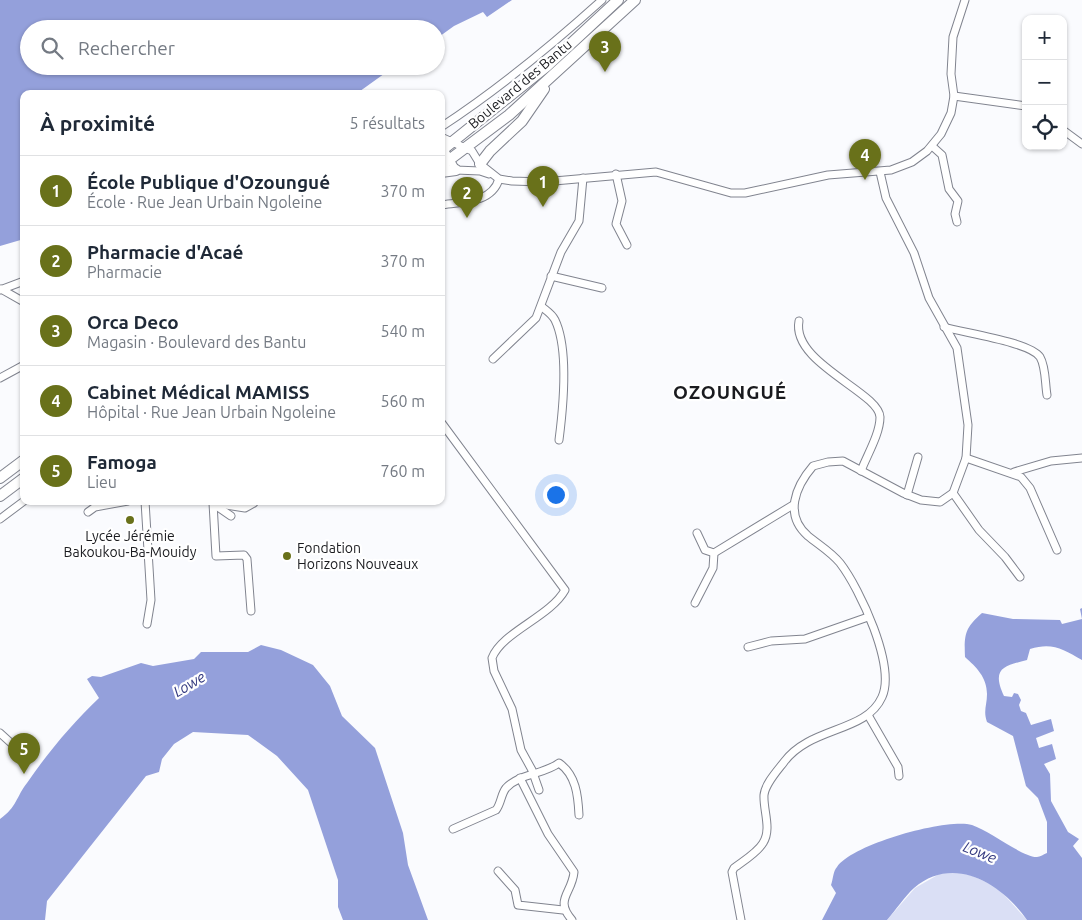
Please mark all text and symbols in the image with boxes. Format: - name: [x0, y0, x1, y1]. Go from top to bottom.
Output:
- map controls: [1022, 15, 1067, 150]
- button: +: [1022, 15, 1067, 60]
- search box: [20, 20, 445, 75]
- pin: 3: [589, 31, 621, 72]
- icon: search: [38, 34, 66, 62]
- street label: Boulevard des Bantu: [465, 36, 575, 132]
- text: Rechercher: [78, 37, 175, 59]
- button: −: [1022, 60, 1067, 105]
- button: locate: [1022, 105, 1067, 150]
- text: À proximité: [40, 111, 155, 135]
- text: 5 résultats: [349, 114, 425, 132]
- pin: 4: [849, 139, 881, 180]
- pin: 1: [527, 166, 559, 207]
- text: École Publique d'Ozoungué: [87, 171, 330, 193]
- pin: 2: [451, 177, 483, 218]
- text: 1: [51, 182, 61, 200]
- text: 370 m: [380, 182, 425, 200]
- text: École · Rue Jean Urbain Ngoleine: [87, 193, 322, 211]
- text: Pharmacie d'Acaé: [87, 241, 243, 263]
- text: 2: [51, 252, 61, 270]
- text: 370 m: [380, 252, 425, 270]
- text: Pharmacie: [87, 263, 162, 281]
- text: Orca Deco: [87, 311, 179, 333]
- text: 3: [51, 322, 61, 340]
- text: 540 m: [380, 322, 425, 340]
- text: Magasin · Boulevard des Bantu: [87, 333, 306, 351]
- text: Cabinet Médical MAMISS: [87, 381, 310, 403]
- district label: OZOUNGUÉ: [673, 381, 787, 403]
- text: 4: [51, 392, 61, 410]
- text: 560 m: [380, 392, 425, 410]
- text: Hôpital · Rue Jean Urbain Ngoleine: [87, 403, 336, 421]
- text: Famoga: [87, 451, 157, 473]
- text: 5: [51, 462, 61, 480]
- text: 760 m: [380, 462, 425, 480]
- text: Lieu: [87, 473, 117, 491]
- your location: [543, 482, 569, 508]
- marker: Lycée Jérémie Bakoukou-Ba-Mouidy: [124, 514, 136, 526]
- place label: Lycée Jérémie Bakoukou-Ba-Mouidy: [64, 528, 197, 560]
- place label: Fondation Horizons Nouveaux: [297, 540, 418, 572]
- marker: Fondation Horizons Nouveaux: [281, 550, 293, 562]
- water label: Lowe: [170, 668, 208, 700]
- pin: 5: [8, 733, 40, 774]
- water label: Lowe: [961, 838, 999, 866]

